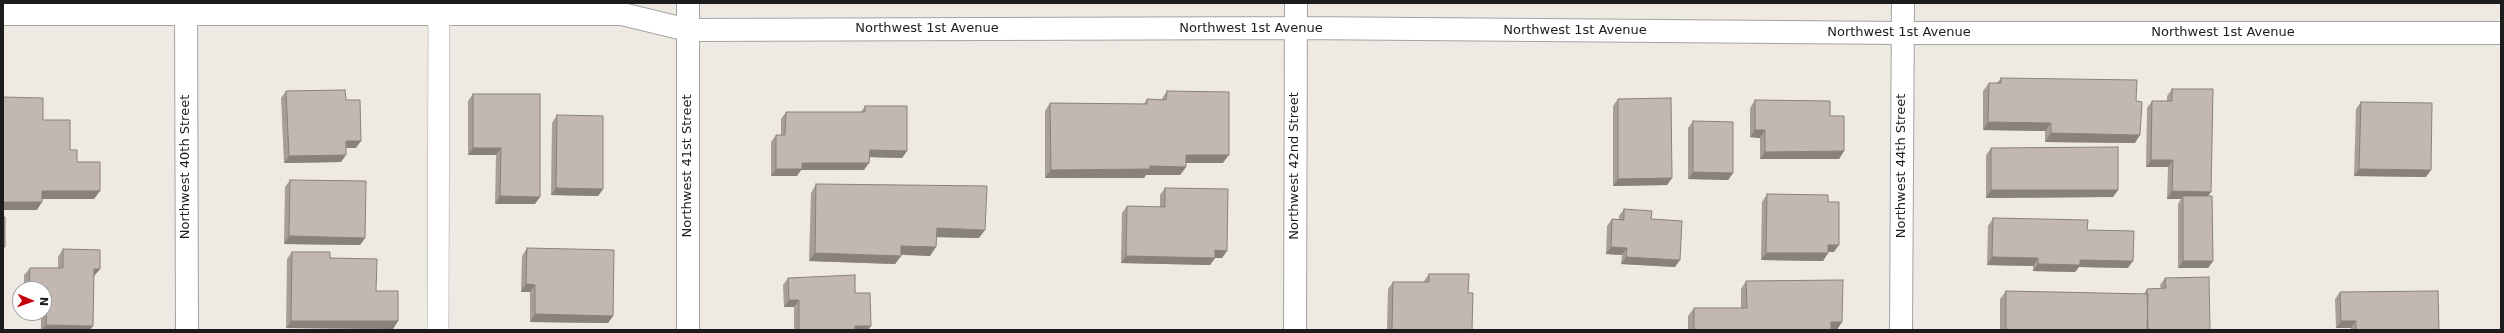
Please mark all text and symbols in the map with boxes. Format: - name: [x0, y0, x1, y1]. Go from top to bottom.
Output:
- street label: Northwest 1st Avenue: [855, 21, 999, 37]
- street label: Northwest 1st Avenue: [1179, 21, 1323, 37]
- street label: Northwest 1st Avenue: [1503, 23, 1647, 39]
- street label: Northwest 1st Avenue: [1827, 25, 1971, 41]
- street label: Northwest 1st Avenue: [2151, 25, 2295, 41]
- street label: Northwest 42nd Street: [1287, 92, 1303, 240]
- street label: Northwest 41st Street: [680, 94, 696, 238]
- street label: Northwest 44th Street: [1894, 94, 1910, 238]
- street label: Northwest 40th Street: [178, 95, 194, 239]
- north arrow: [12, 281, 52, 321]
- text: N: [37, 297, 50, 306]

